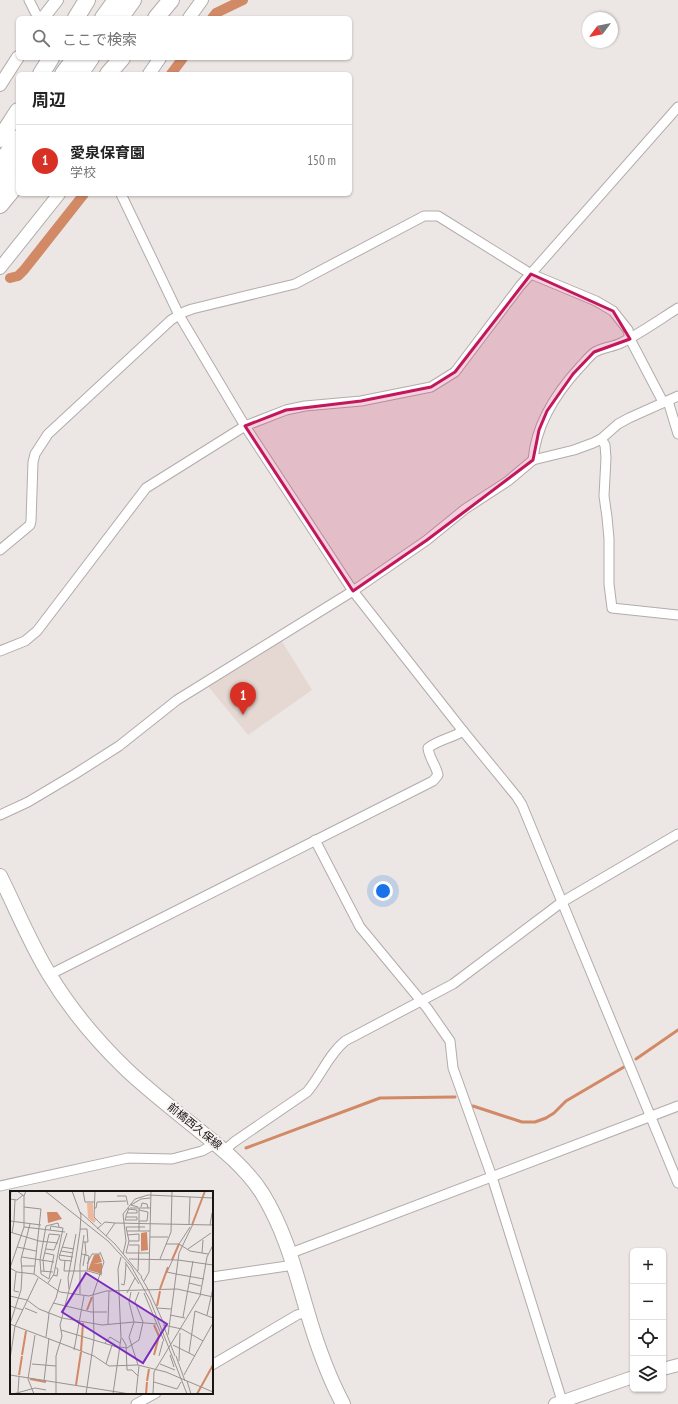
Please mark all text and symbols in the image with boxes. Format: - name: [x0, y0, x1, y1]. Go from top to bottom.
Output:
- north arrow: [582, 12, 618, 48]
- search box: [16, 16, 352, 60]
- icon: search: [30, 27, 52, 49]
- text: ここで検索: [62, 30, 137, 49]
- text: 周辺: [32, 89, 66, 111]
- text: 愛泉保育園: [70, 143, 145, 162]
- text: 1: [42, 152, 48, 169]
- text: 150 m: [307, 152, 336, 169]
- text: 学校: [70, 164, 96, 181]
- pin: 1: [230, 682, 256, 715]
- your location: [373, 881, 393, 901]
- street label: 前橋西久保線: [165, 1100, 225, 1152]
- inset map: [10, 1191, 213, 1394]
- map controls: [630, 1248, 666, 1392]
- button: +: [630, 1248, 666, 1284]
- button: −: [630, 1284, 666, 1320]
- button: locate: [630, 1320, 666, 1356]
- button: layers: [630, 1356, 666, 1392]

